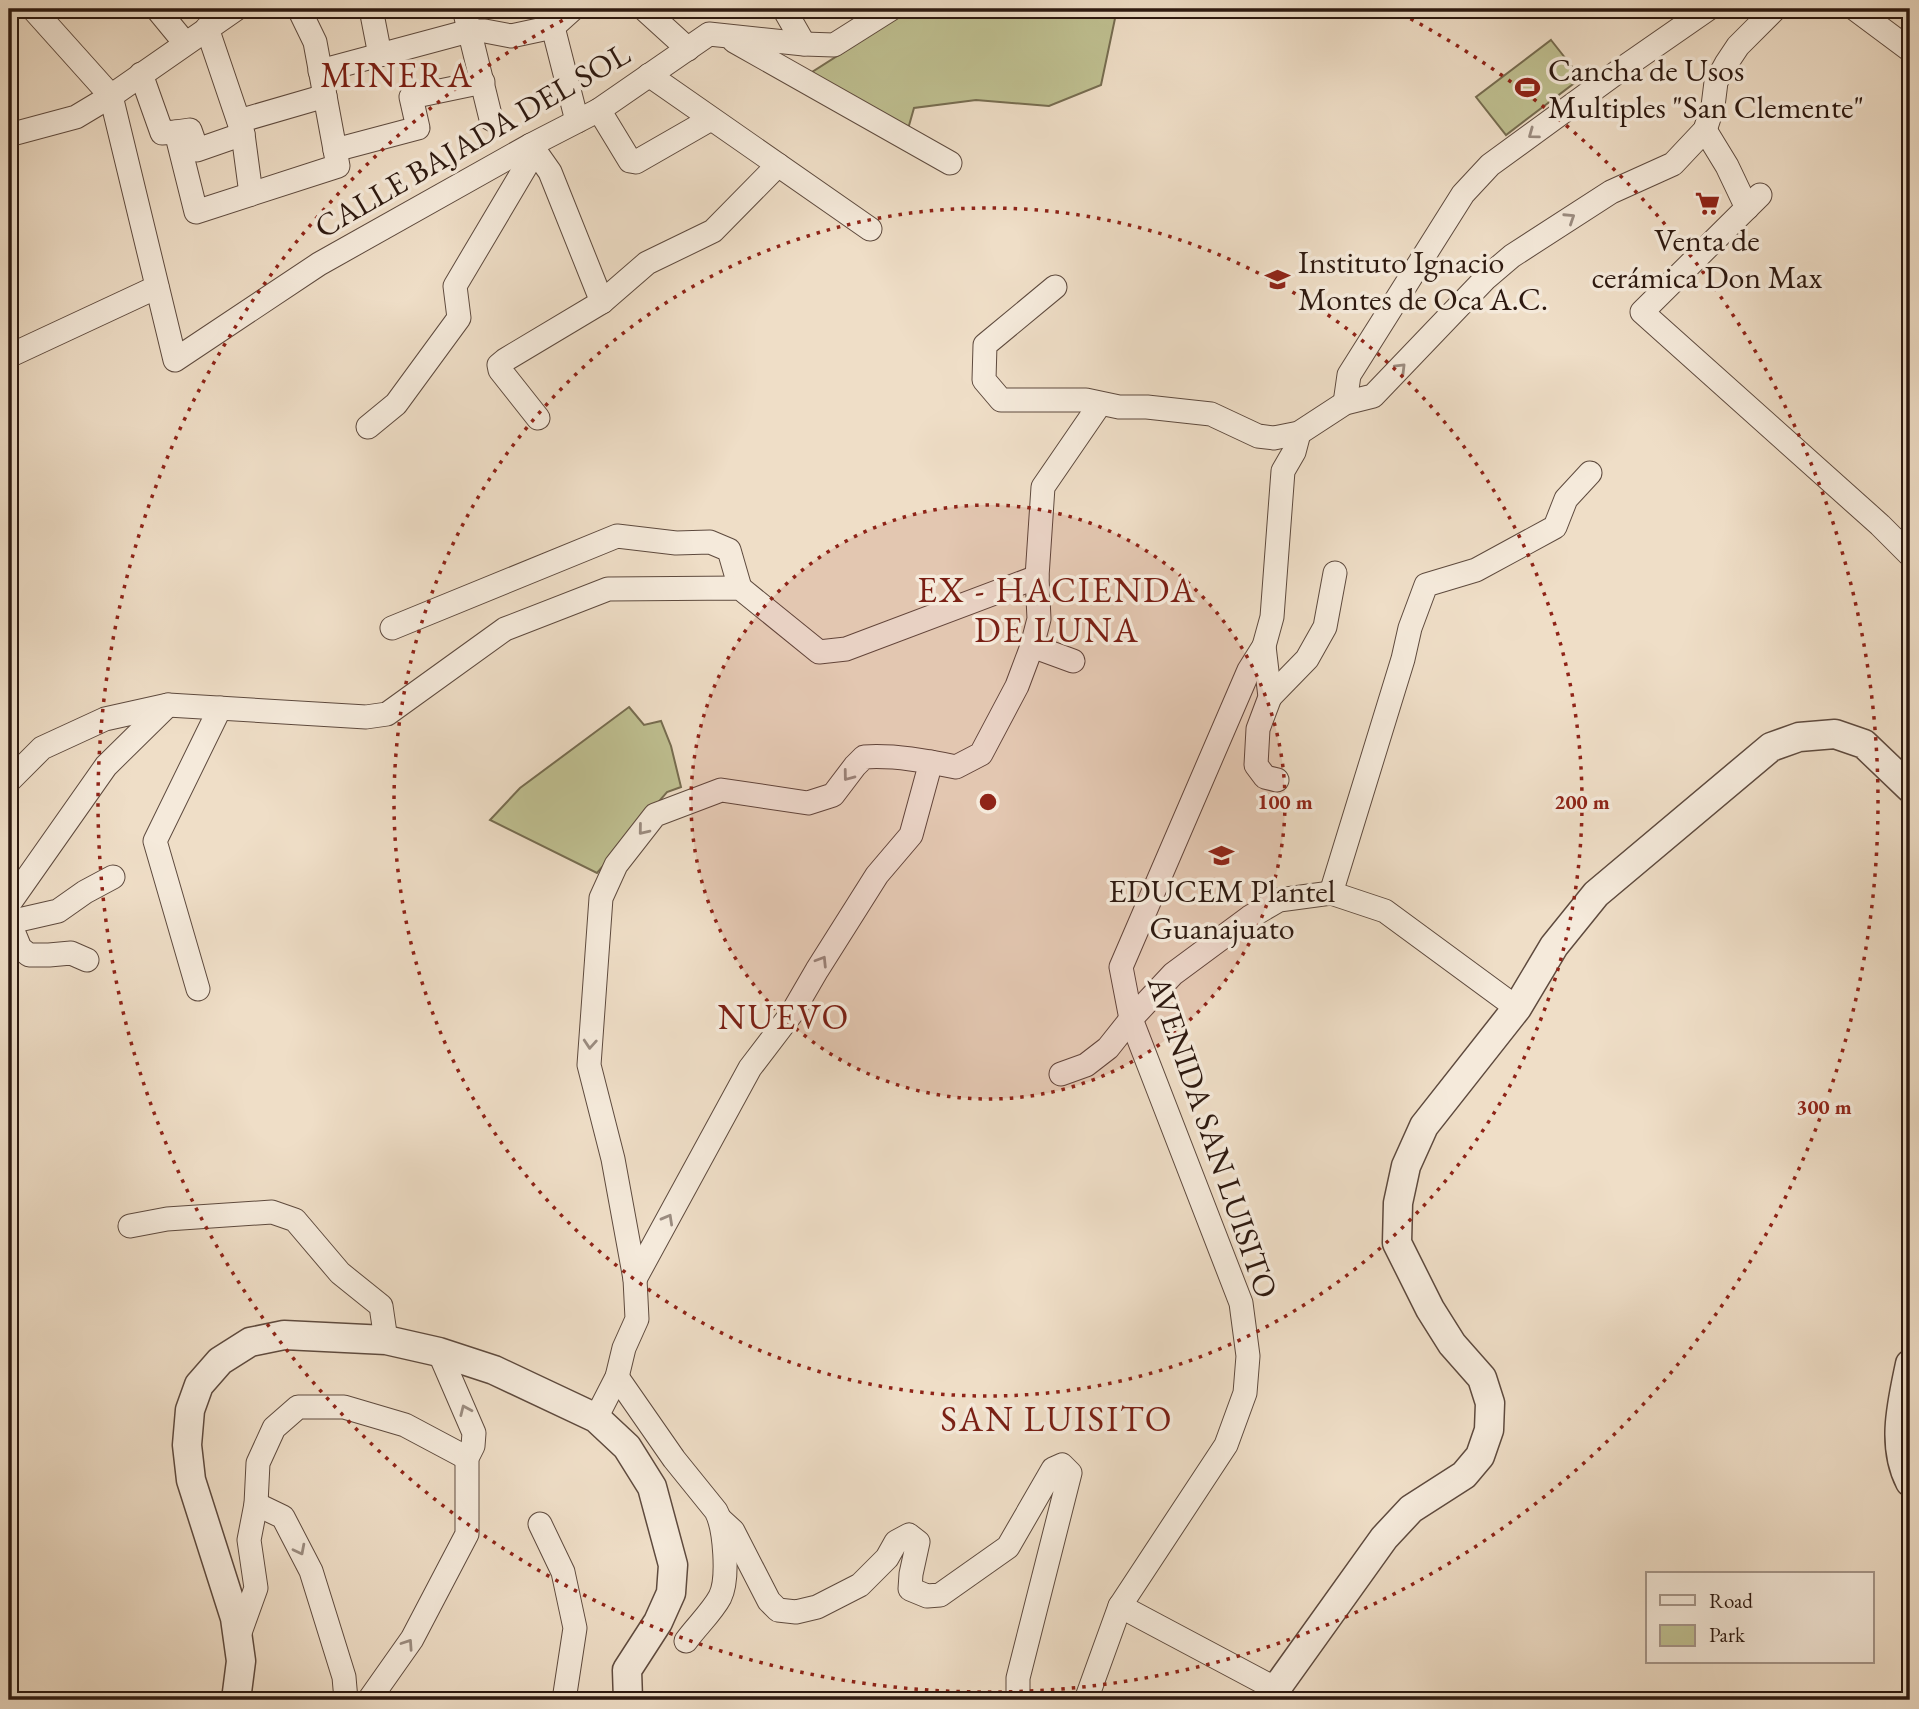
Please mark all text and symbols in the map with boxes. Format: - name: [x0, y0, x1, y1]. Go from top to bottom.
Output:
- street label: CALLE BAJADA DEL SOL: [307, 32, 638, 248]
- place label: Cancha de Usos Multiples "San Clemente": [1548, 49, 1864, 128]
- district label: MINERA: [320, 52, 474, 97]
- sports icon: Cancha de Usos Multiples "San Clemente": [1514, 74, 1542, 102]
- one-way arrow: [1528, 126, 1541, 138]
- supermarket icon: Venta de cerámica Don Max: [1693, 190, 1721, 218]
- one-way arrow: [1563, 213, 1576, 226]
- place label: Venta de cerámica Don Max: [1592, 219, 1823, 298]
- place label: Instituto Ignacio Montes de Oca A.C.: [1298, 241, 1548, 320]
- school or university icon: Instituto Ignacio Montes de Oca A.C.: [1264, 266, 1292, 294]
- one-way arrow: [1393, 364, 1405, 376]
- district label: EX - HACIENDA DE LUNA: [917, 567, 1197, 652]
- one-way arrow: [843, 768, 856, 781]
- text: 100 m: [1257, 788, 1313, 815]
- text: 200 m: [1554, 788, 1610, 815]
- centre of rings: [976, 790, 1000, 814]
- one-way arrow: [639, 822, 652, 835]
- school or university icon: EDUCEM Plantel Guanajuato: [1208, 841, 1236, 869]
- place label: EDUCEM Plantel Guanajuato: [1108, 870, 1336, 949]
- one-way arrow: [814, 956, 827, 969]
- street label: AVENIDA SAN LUISITO: [1138, 969, 1288, 1304]
- district label: NUEVO: [718, 994, 850, 1039]
- one-way arrow: [583, 1039, 598, 1050]
- text: 300 m: [1796, 1093, 1852, 1120]
- one-way arrow: [660, 1214, 673, 1226]
- district label: SAN LUISITO: [940, 1396, 1174, 1441]
- one-way arrow: [459, 1405, 473, 1417]
- one-way arrow: [292, 1543, 306, 1555]
- legend: [1646, 1572, 1874, 1664]
- text: Road: [1709, 1587, 1753, 1614]
- text: Park: [1709, 1621, 1746, 1648]
- one-way arrow: [400, 1639, 413, 1652]

